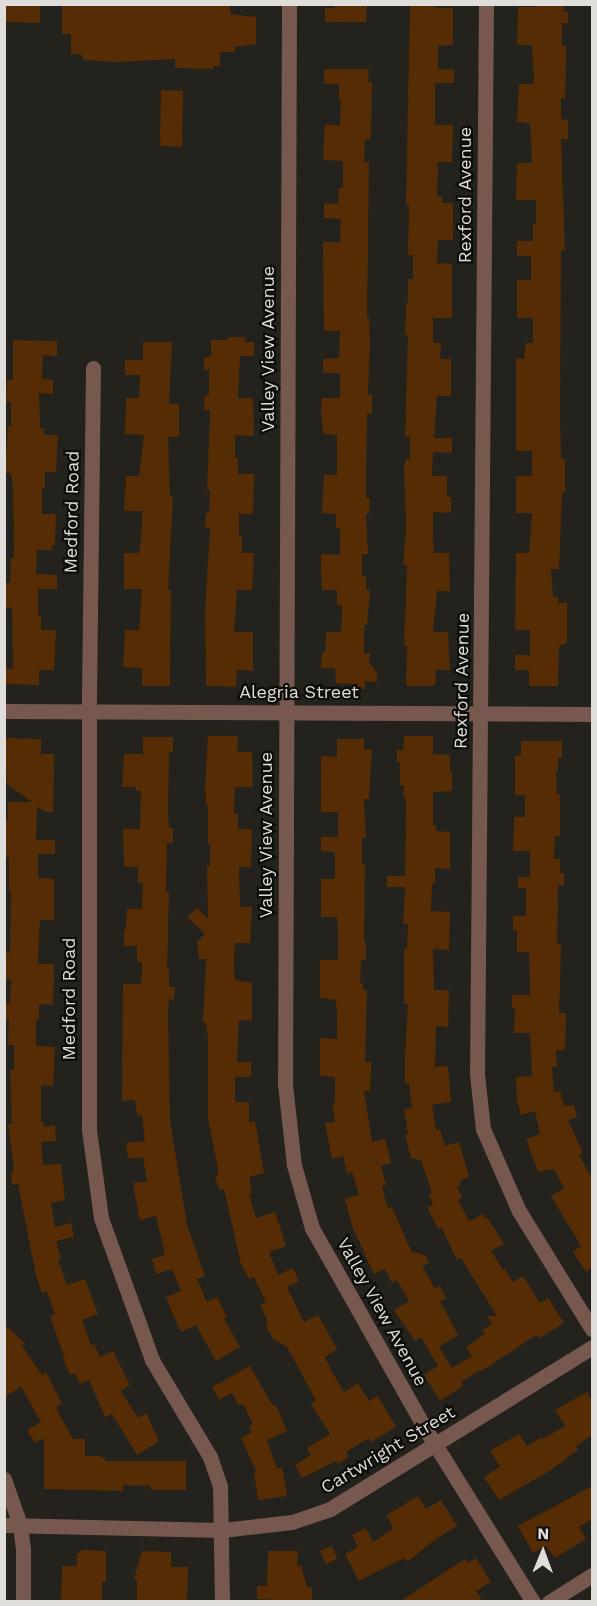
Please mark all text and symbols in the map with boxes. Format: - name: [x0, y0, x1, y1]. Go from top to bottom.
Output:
- street label: Rexford Avenue: [454, 126, 476, 264]
- street label: Valley View Avenue: [257, 265, 279, 433]
- street label: Medford Road: [60, 450, 84, 574]
- street label: Rexford Avenue: [450, 612, 474, 750]
- street label: Alegria Street: [239, 681, 359, 703]
- street label: Valley View Avenue: [255, 751, 277, 919]
- street label: Medford Road: [58, 938, 80, 1060]
- street label: Valley View Avenue: [332, 1233, 432, 1391]
- street label: Cartwright Street: [317, 1401, 459, 1499]
- north arrow: [513, 1522, 573, 1582]
- text: N: [537, 1524, 549, 1543]

